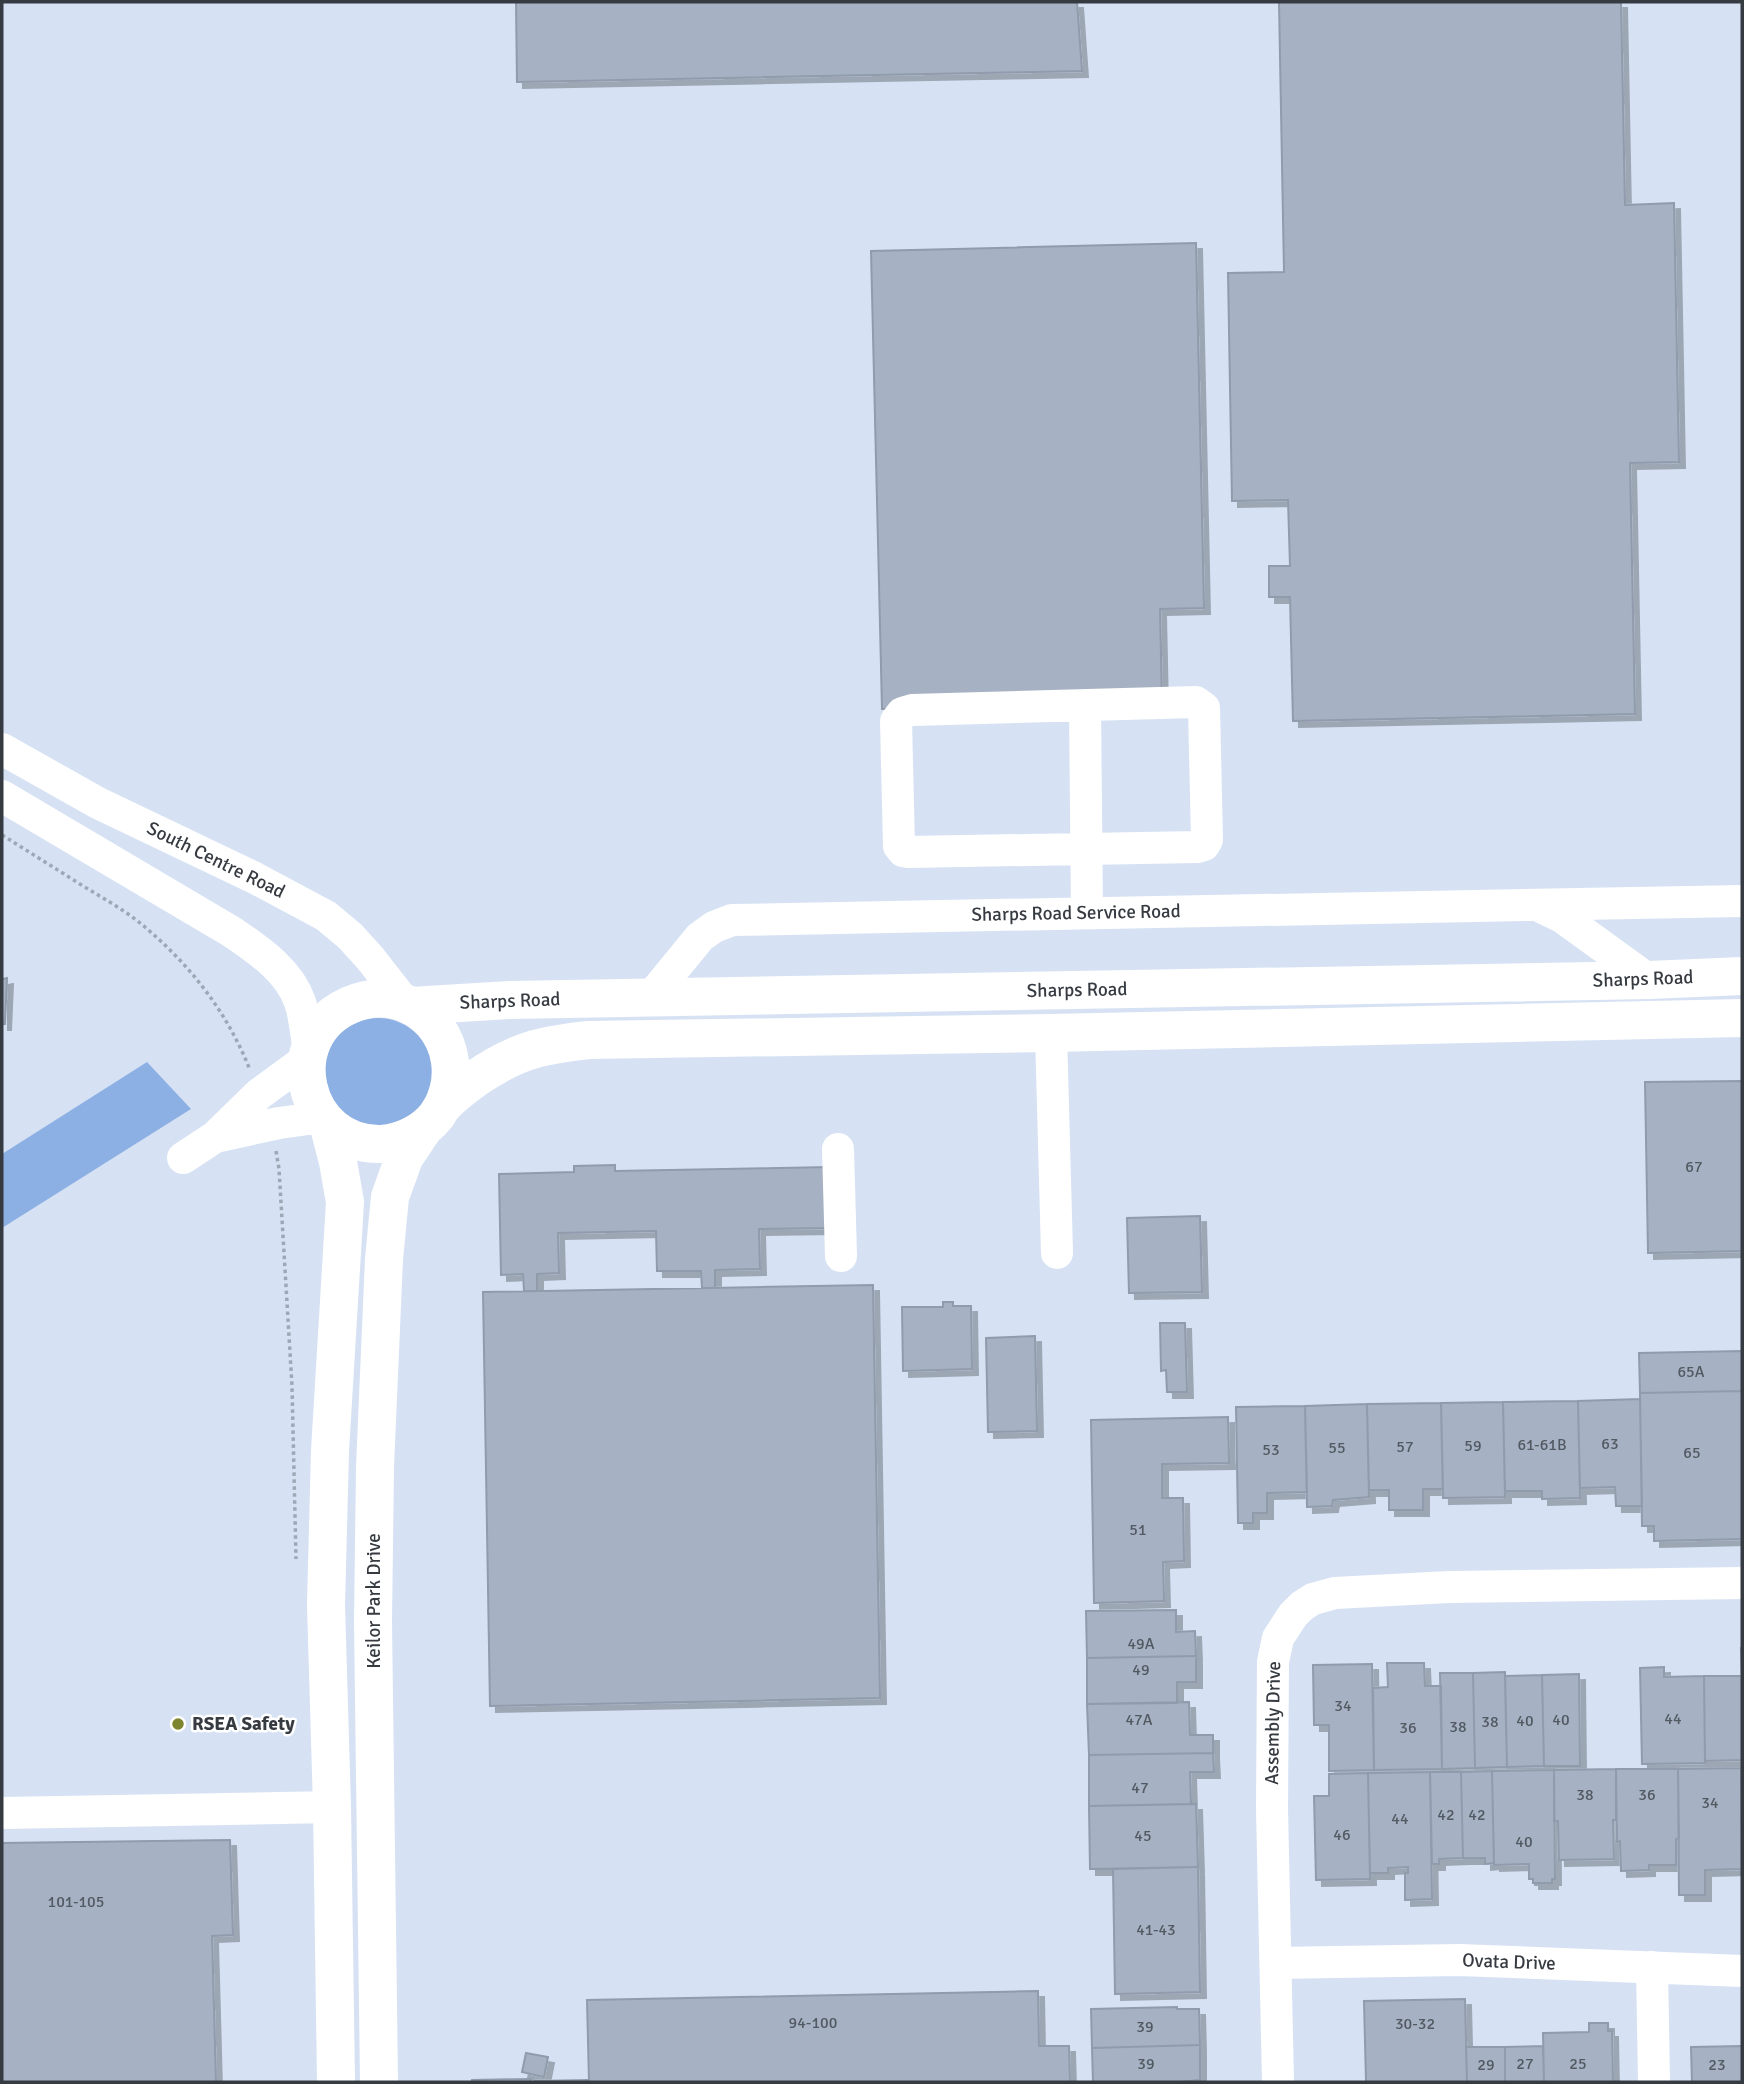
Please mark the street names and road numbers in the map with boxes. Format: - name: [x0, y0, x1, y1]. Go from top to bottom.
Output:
- street label: South Centre Road: [143, 816, 289, 904]
- street label: Sharps Road Service Road: [971, 899, 1181, 927]
- street label: Sharps Road: [1592, 965, 1694, 993]
- street label: Sharps Road: [1026, 977, 1128, 1003]
- street label: Sharps Road: [459, 987, 561, 1015]
- street label: Keilor Park Drive: [362, 1533, 386, 1669]
- street label: Assembly Drive: [1260, 1661, 1286, 1785]
- street label: Ovata Drive: [1462, 1948, 1556, 1976]

